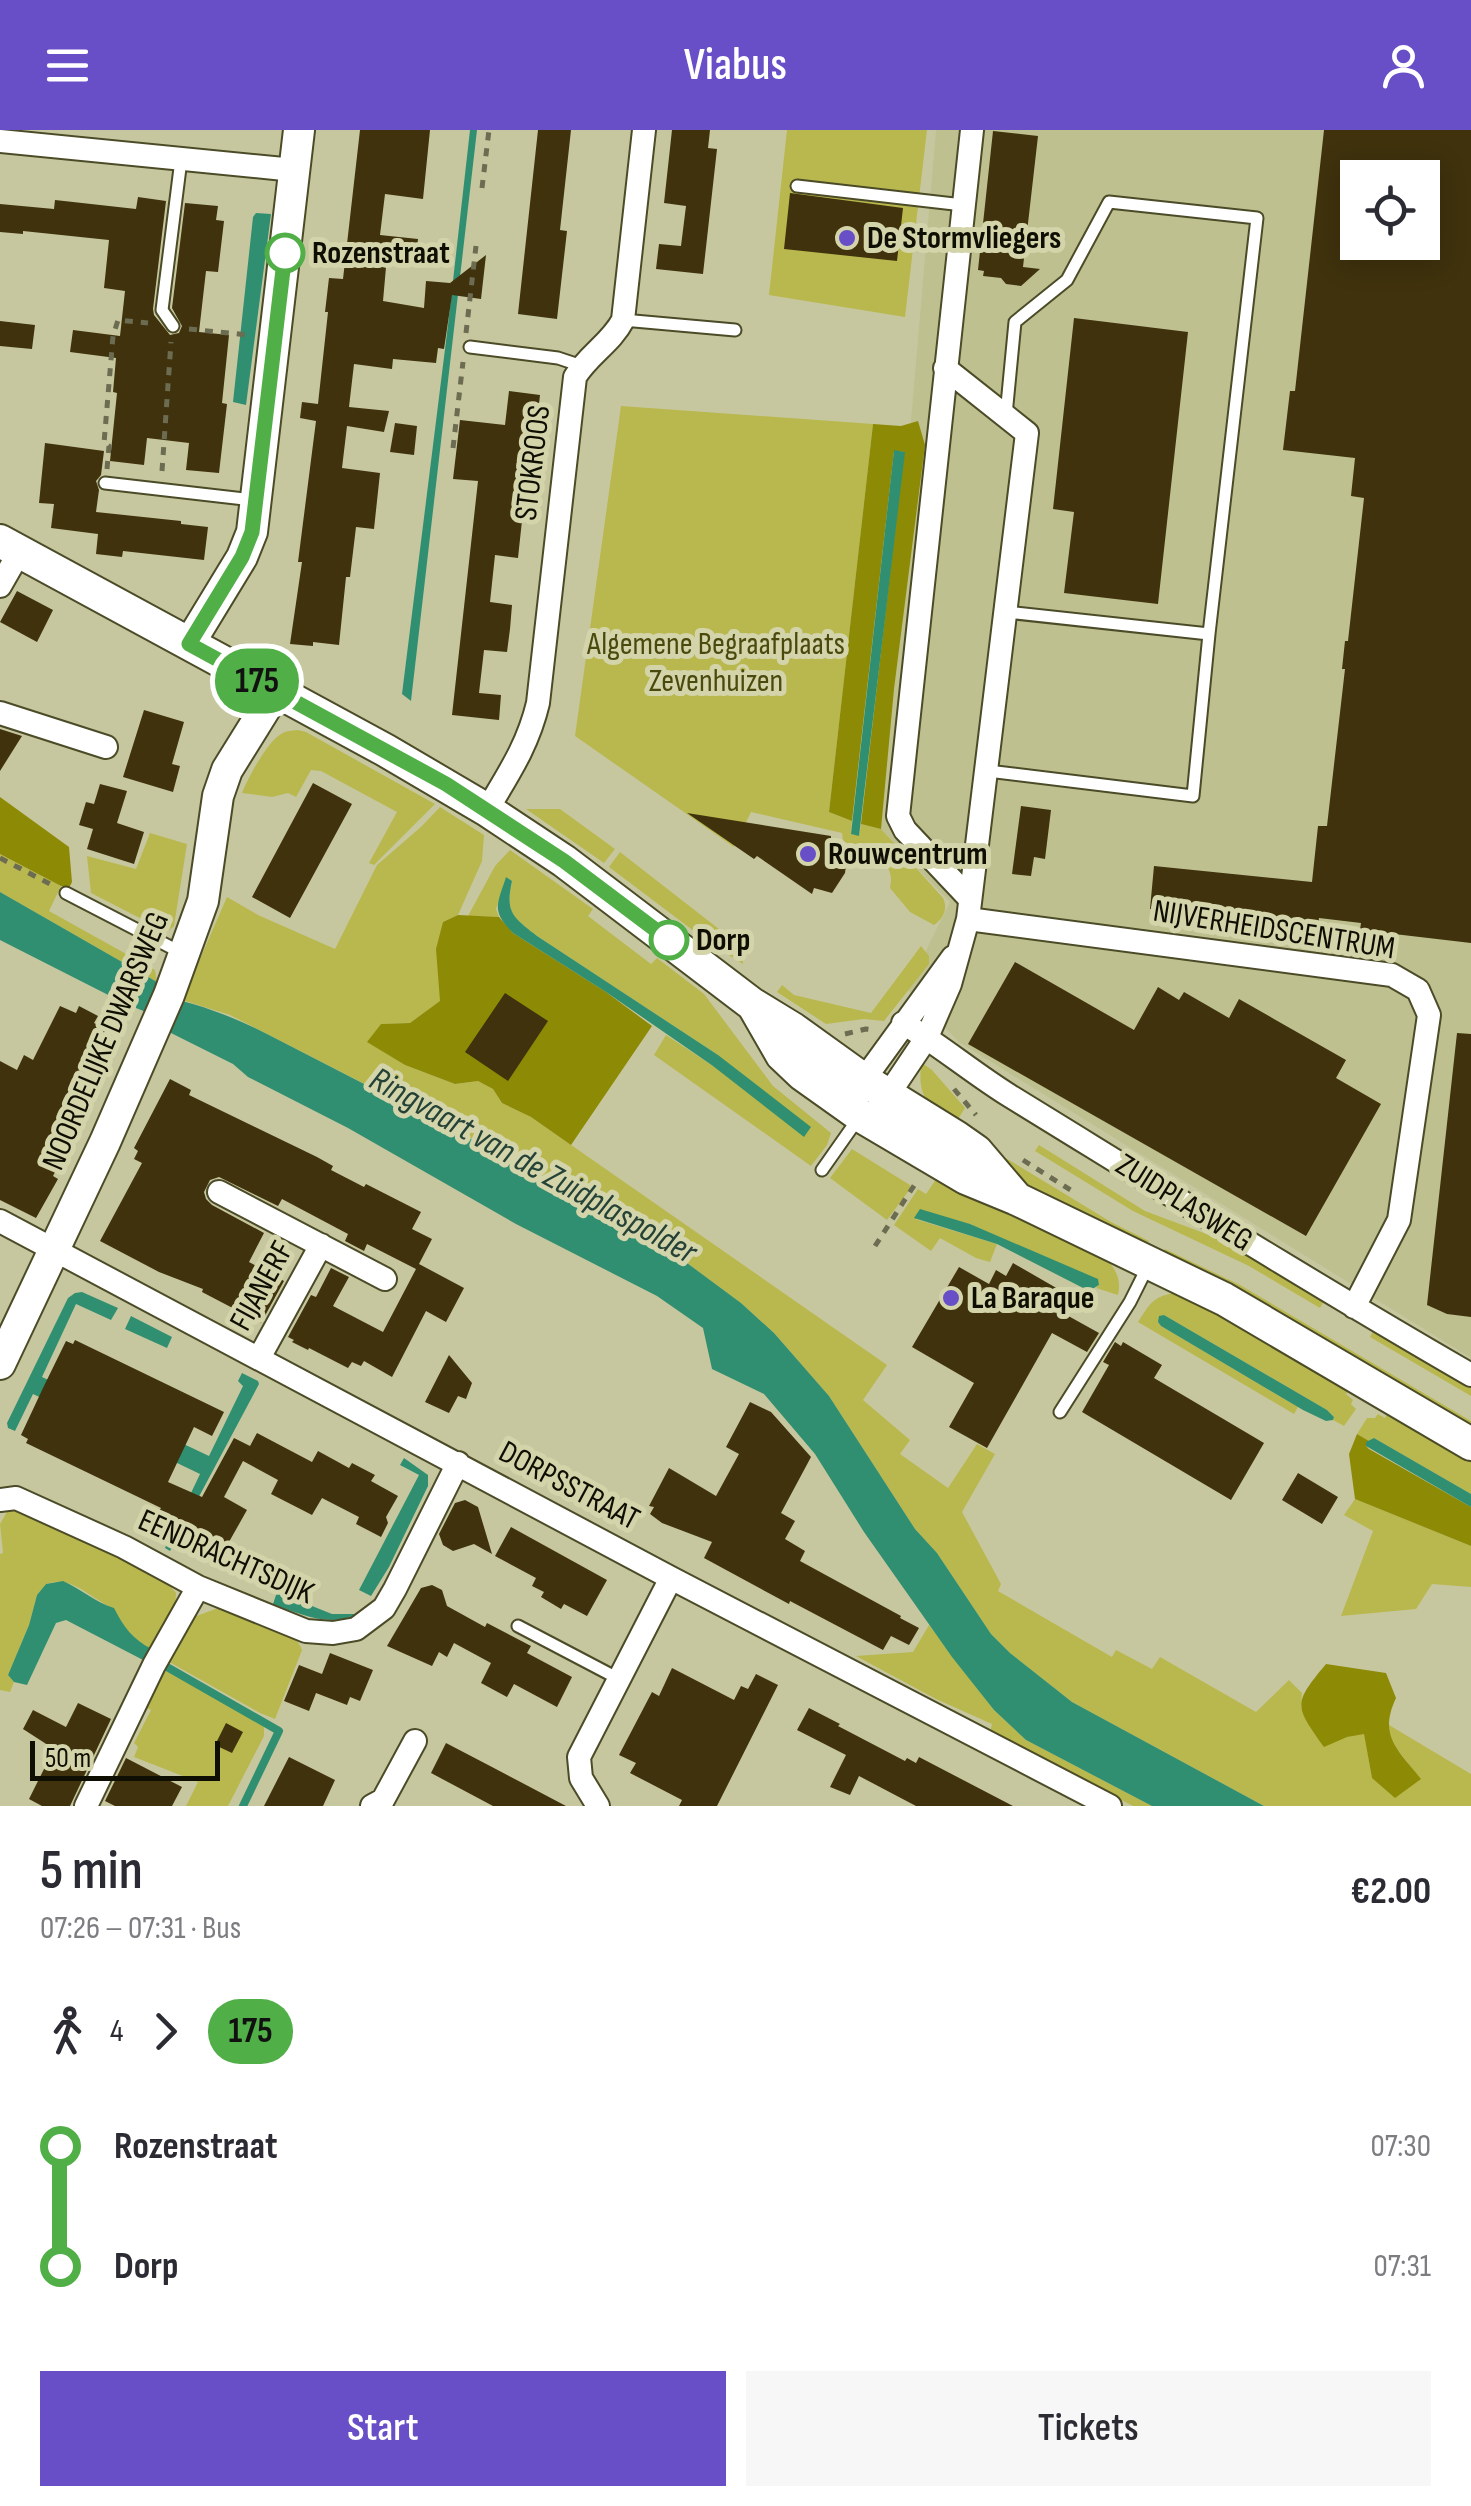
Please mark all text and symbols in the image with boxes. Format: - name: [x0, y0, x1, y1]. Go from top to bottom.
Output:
- icon: menu: [40, 38, 95, 93]
- text: Viabus: [684, 38, 787, 93]
- icon: person: [1376, 38, 1431, 93]
- map controls: [1340, 160, 1440, 260]
- button: locate: [1340, 160, 1440, 260]
- place label: De Stormvliegers: [867, 219, 1061, 258]
- marker: De Stormvliegers: [836, 227, 858, 249]
- marker: Rozenstraat: [266, 234, 304, 272]
- place label: Rozenstraat: [312, 234, 450, 273]
- street label: STOKROOS: [507, 403, 559, 523]
- park label: Algemene Begraafplaats Zevenhuizen: [586, 625, 845, 701]
- line badge: 175: [200, 648, 314, 714]
- text: 175: [235, 660, 279, 703]
- place label: Rouwcentrum: [828, 835, 988, 874]
- marker: Rouwcentrum: [797, 843, 819, 865]
- street label: NIJVERHEIDSCENTRUM: [1150, 892, 1398, 968]
- street label: NOORDELIJKE DWARSWEG: [34, 906, 178, 1176]
- marker: Dorp: [650, 921, 688, 959]
- place label: Dorp: [696, 921, 750, 960]
- water label: Ringvaart van de Zuidplaspolder: [362, 1058, 705, 1274]
- street label: ZUIDPLASWEG: [1108, 1146, 1260, 1260]
- street label: FIJANERF: [222, 1234, 302, 1338]
- place label: La Baraque: [971, 1279, 1094, 1318]
- marker: La Baraque: [940, 1287, 962, 1309]
- street label: DORPSSTRAAT: [492, 1433, 646, 1539]
- street label: EENDRACHTSDIJK: [132, 1501, 320, 1613]
- scale bar: [30, 1736, 220, 1780]
- text: 50 m: [45, 1742, 91, 1775]
- text: 5 min: [40, 1838, 143, 1905]
- text: €2.00: [1350, 1869, 1431, 1914]
- text: 07:26 – 07:31 · Bus: [40, 1909, 241, 1948]
- icon: walk: [40, 2004, 95, 2059]
- icon: forward: [138, 2004, 193, 2059]
- text: 175: [228, 2010, 273, 2053]
- text: 4: [110, 2012, 123, 2051]
- text: Rozenstraat: [114, 2124, 278, 2169]
- text: 07:30: [1370, 2127, 1431, 2166]
- text: Dorp: [114, 2244, 178, 2289]
- text: 07:31: [1374, 2247, 1431, 2286]
- button: Start: [40, 2371, 726, 2486]
- button: Tickets: [746, 2371, 1431, 2486]

